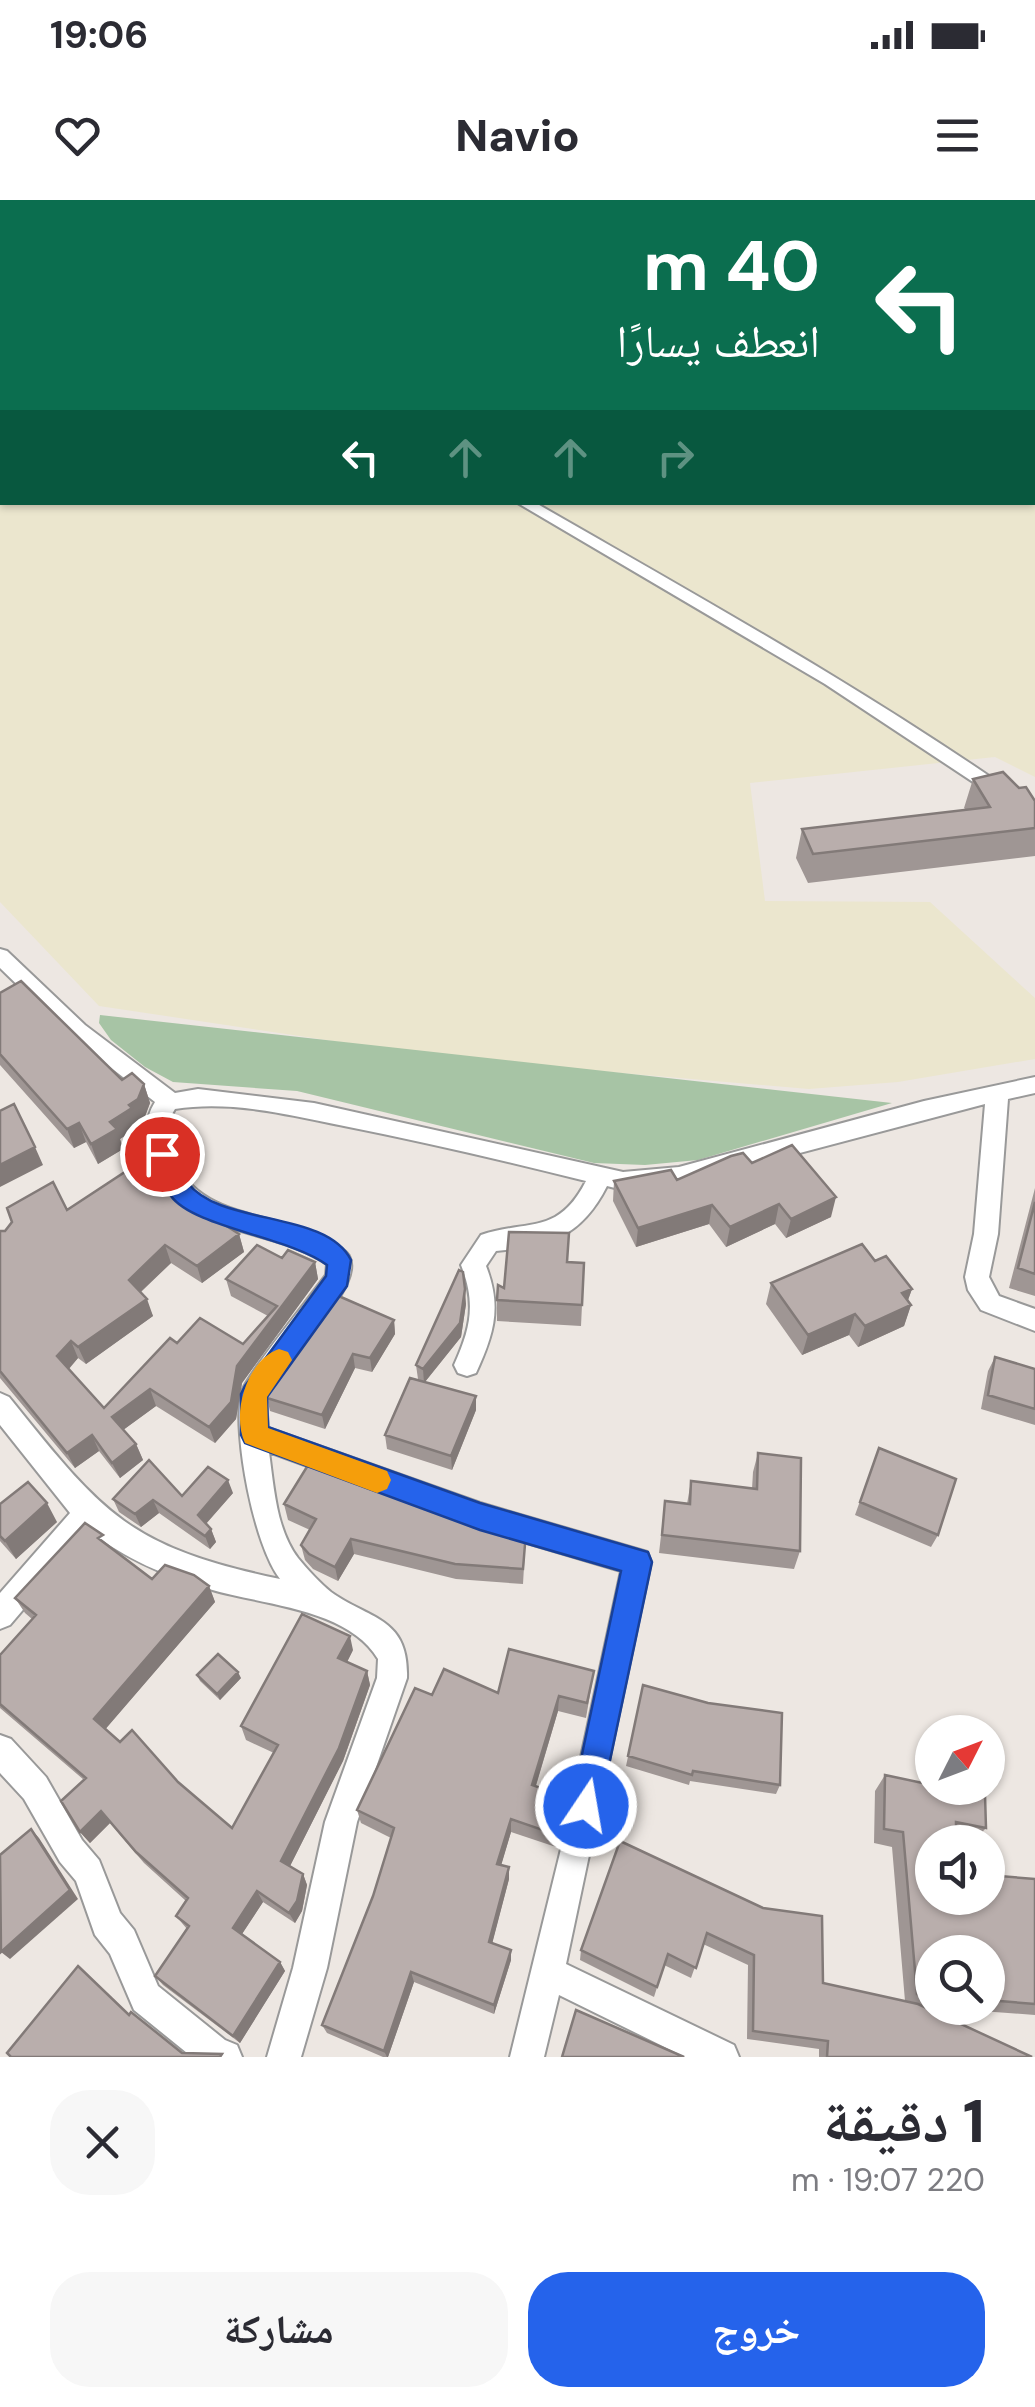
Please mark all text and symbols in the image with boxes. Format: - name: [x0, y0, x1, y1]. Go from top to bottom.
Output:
- text: 19:06: [50, 10, 148, 60]
- text: Navio: [455, 106, 580, 165]
- icon: heart: [50, 108, 105, 163]
- icon: menu: [930, 108, 985, 163]
- text: 40 m: [643, 221, 820, 312]
- icon: left: [855, 240, 985, 370]
- text: انعطف يسارًا: [617, 312, 820, 371]
- icon: left: [333, 430, 388, 485]
- icon: ahead: [438, 430, 493, 485]
- icon: ahead: [543, 430, 598, 485]
- icon: right: [648, 430, 703, 485]
- pin: [120, 1112, 205, 1197]
- icon: arrive: [135, 1127, 190, 1182]
- north arrow: [915, 1715, 1005, 1805]
- map controls: [915, 1715, 1005, 2025]
- position arrow: [534, 1754, 638, 1858]
- button: sound: [915, 1825, 1005, 1915]
- button: search: [915, 1935, 1005, 2025]
- text: 1 دقيقة: [823, 2082, 985, 2161]
- button: close: [50, 2090, 155, 2195]
- text: 220 m · 19:07: [791, 2159, 985, 2201]
- button: مشاركة: [50, 2272, 508, 2387]
- button: خروج: [528, 2272, 985, 2387]

